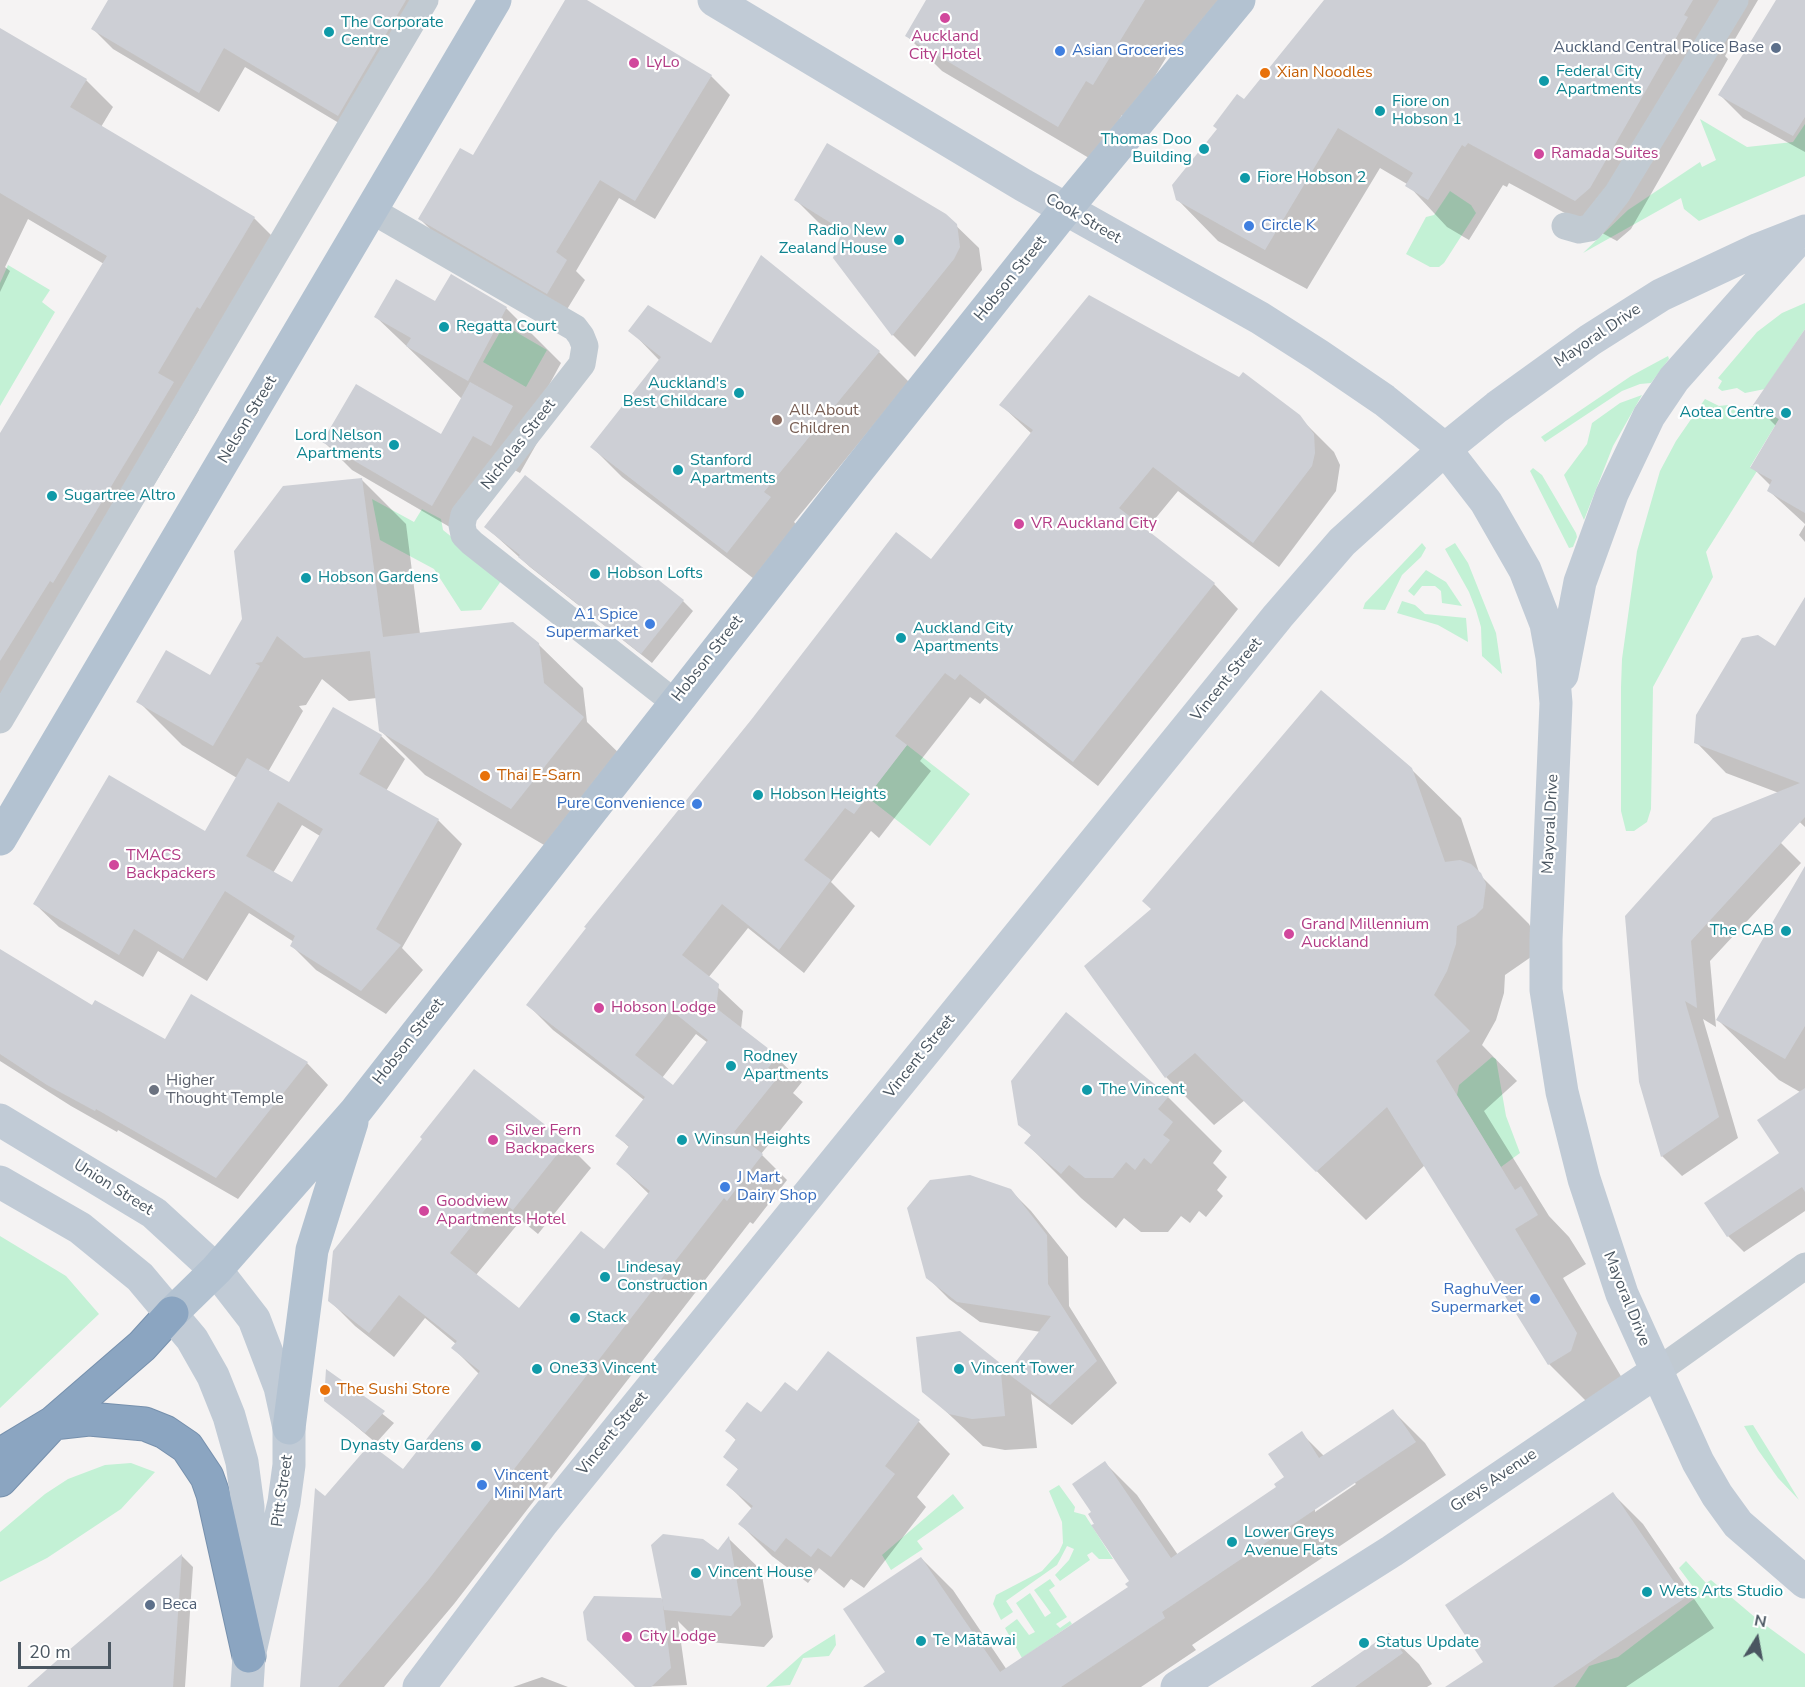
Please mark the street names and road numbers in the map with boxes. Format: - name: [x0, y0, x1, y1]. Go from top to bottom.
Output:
- street label: Cook Street: [1042, 190, 1124, 248]
- street label: Hobson Street: [971, 233, 1051, 325]
- street label: Mayoral Drive: [1551, 300, 1645, 372]
- street label: Nelson Street: [214, 373, 282, 467]
- street label: Nicholas Street: [478, 396, 560, 494]
- street label: Hobson Street: [668, 612, 748, 706]
- street label: Vincent Street: [1187, 634, 1267, 726]
- street label: Mayoral Drive: [1539, 774, 1563, 874]
- street label: Hobson Street: [369, 995, 449, 1089]
- street label: Vincent Street: [880, 1011, 960, 1103]
- street label: Union Street: [70, 1156, 156, 1220]
- street label: Mayoral Drive: [1598, 1249, 1654, 1349]
- street label: Vincent Street: [573, 1388, 653, 1480]
- street label: Greys Avenue: [1447, 1445, 1541, 1517]
- street label: Pitt Street: [268, 1454, 298, 1528]

